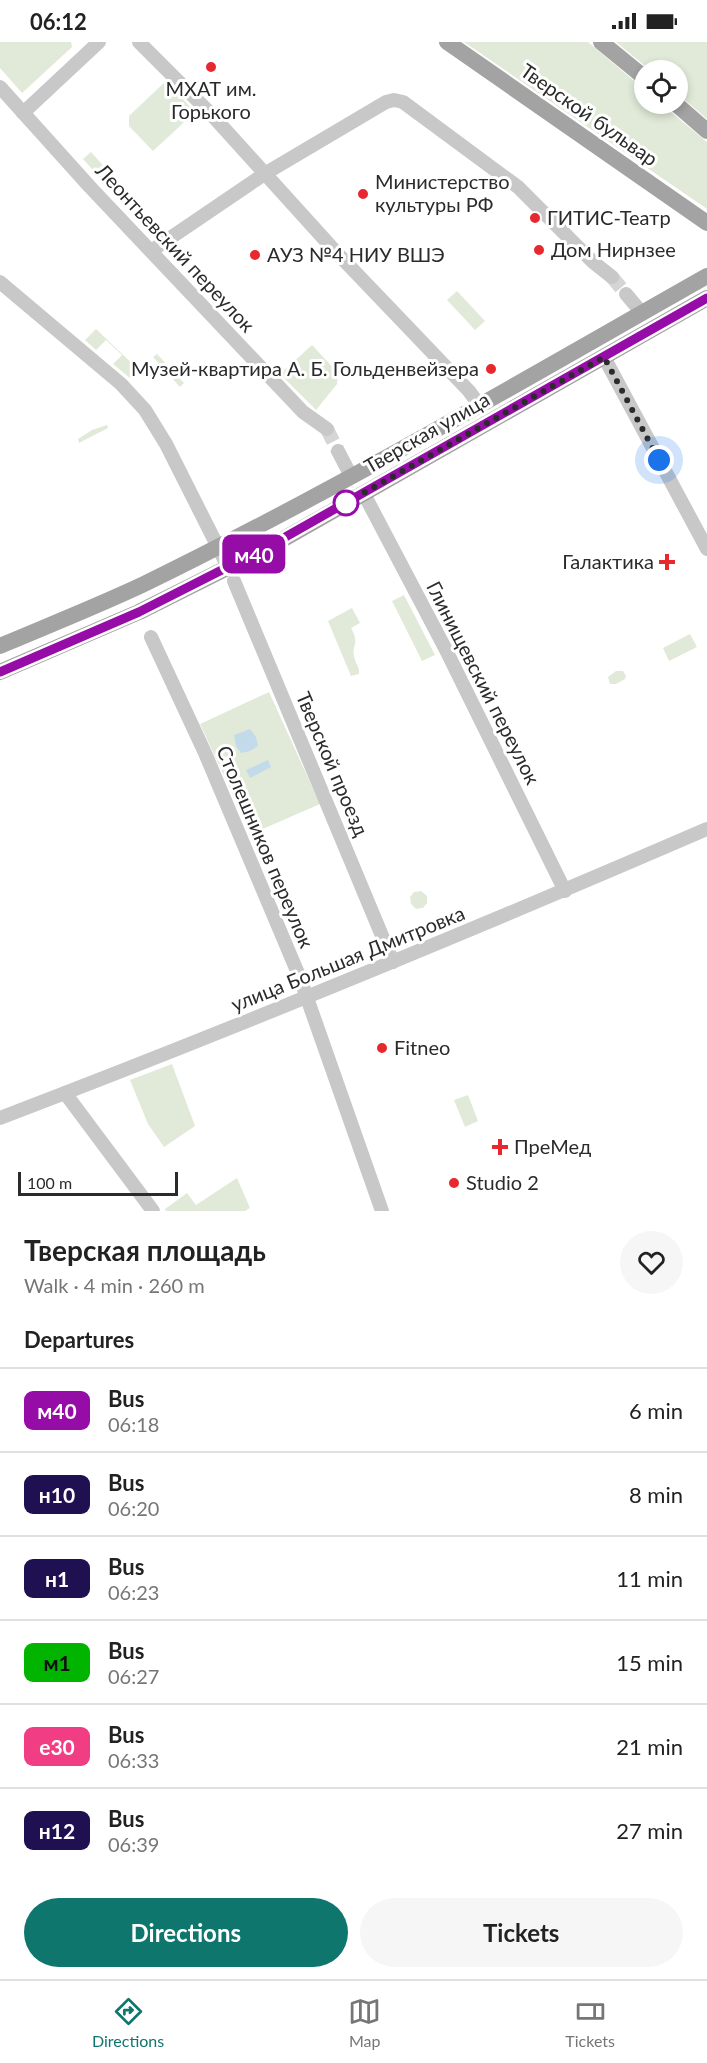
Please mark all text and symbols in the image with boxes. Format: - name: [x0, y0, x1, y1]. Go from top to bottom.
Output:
- text: 06:12: [30, 8, 87, 35]
- street label: Тверской бульвар: [516, 58, 663, 170]
- marker: МХАТ им. Горького: [204, 60, 218, 74]
- map controls: [634, 60, 688, 114]
- button: locate: [634, 60, 688, 114]
- place label: МХАТ им. Горького: [166, 76, 256, 123]
- street label: Леонтьевский переулок: [91, 157, 261, 337]
- place label: Министерство культуры РФ: [375, 169, 510, 216]
- marker: Министерство культуры РФ: [356, 187, 370, 201]
- place label: ГИТИС-Театр: [547, 205, 671, 229]
- marker: ГИТИС-Театр: [528, 211, 542, 225]
- place label: Дом Нирнзее: [551, 237, 676, 261]
- place label: АУЗ №4 НИУ ВШЭ: [267, 242, 445, 266]
- marker: Дом Нирнзее: [532, 243, 546, 257]
- marker: АУЗ №4 НИУ ВШЭ: [248, 248, 262, 262]
- place label: Музей-квартира А. Б. Гольденвейзера: [131, 356, 479, 380]
- marker: Музей-квартира А. Б. Гольденвейзера: [484, 362, 498, 376]
- street label: Тверская улица: [360, 387, 493, 478]
- your location: [644, 445, 674, 475]
- unlabelled marker: [333, 490, 359, 516]
- line badge: м40: [220, 534, 288, 574]
- text: м40: [234, 542, 274, 567]
- place label: Галактика: [562, 549, 654, 573]
- marker: Галактика: [658, 553, 676, 571]
- street label: Глинищевский переулок: [422, 577, 546, 789]
- street label: Тверской проезд: [292, 688, 374, 839]
- street label: Столешников переулок: [212, 742, 320, 952]
- street label: улица Большая Дмитровка: [227, 900, 468, 1016]
- place label: Fitneo: [394, 1035, 450, 1059]
- marker: Fitneo: [375, 1041, 389, 1055]
- place label: ПреМед: [514, 1134, 591, 1158]
- marker: ПреМед: [491, 1138, 509, 1156]
- scale bar: [18, 1169, 178, 1196]
- place label: Studio 2: [466, 1170, 539, 1194]
- text: 100 m: [27, 1173, 72, 1192]
- marker: Studio 2: [447, 1176, 461, 1190]
- button: heart: [620, 1231, 683, 1294]
- text: Тверская площадь: [24, 1233, 266, 1267]
- text: Walk · 4 min · 260 m: [24, 1273, 205, 1297]
- text: Departures: [24, 1326, 134, 1353]
- text: Bus: [108, 1385, 144, 1412]
- text: 6 min: [629, 1397, 683, 1424]
- text: м40: [37, 1398, 77, 1423]
- text: 06:18: [108, 1412, 159, 1436]
- text: Bus: [108, 1469, 144, 1496]
- text: 8 min: [629, 1481, 683, 1508]
- text: н10: [39, 1482, 75, 1507]
- text: 06:20: [108, 1496, 159, 1520]
- text: Bus: [108, 1553, 144, 1580]
- text: 11 min: [616, 1565, 683, 1592]
- text: н1: [45, 1566, 69, 1591]
- text: 06:23: [108, 1580, 159, 1604]
- text: Bus: [108, 1637, 144, 1664]
- text: 15 min: [616, 1649, 683, 1676]
- text: м1: [43, 1650, 71, 1675]
- text: 06:27: [108, 1664, 159, 1688]
- text: Bus: [108, 1721, 144, 1748]
- text: 21 min: [616, 1733, 683, 1760]
- text: е30: [39, 1734, 75, 1759]
- text: 06:33: [108, 1748, 159, 1772]
- text: Bus: [108, 1805, 144, 1832]
- text: 27 min: [616, 1817, 683, 1844]
- text: н12: [39, 1818, 75, 1843]
- text: 06:39: [108, 1832, 159, 1856]
- button: Directions: [24, 1898, 348, 1967]
- button: Tickets: [360, 1898, 683, 1967]
- tab: Directions: [92, 1995, 164, 2050]
- tab: Map: [348, 1995, 381, 2050]
- tab: Tickets: [565, 1995, 615, 2050]

